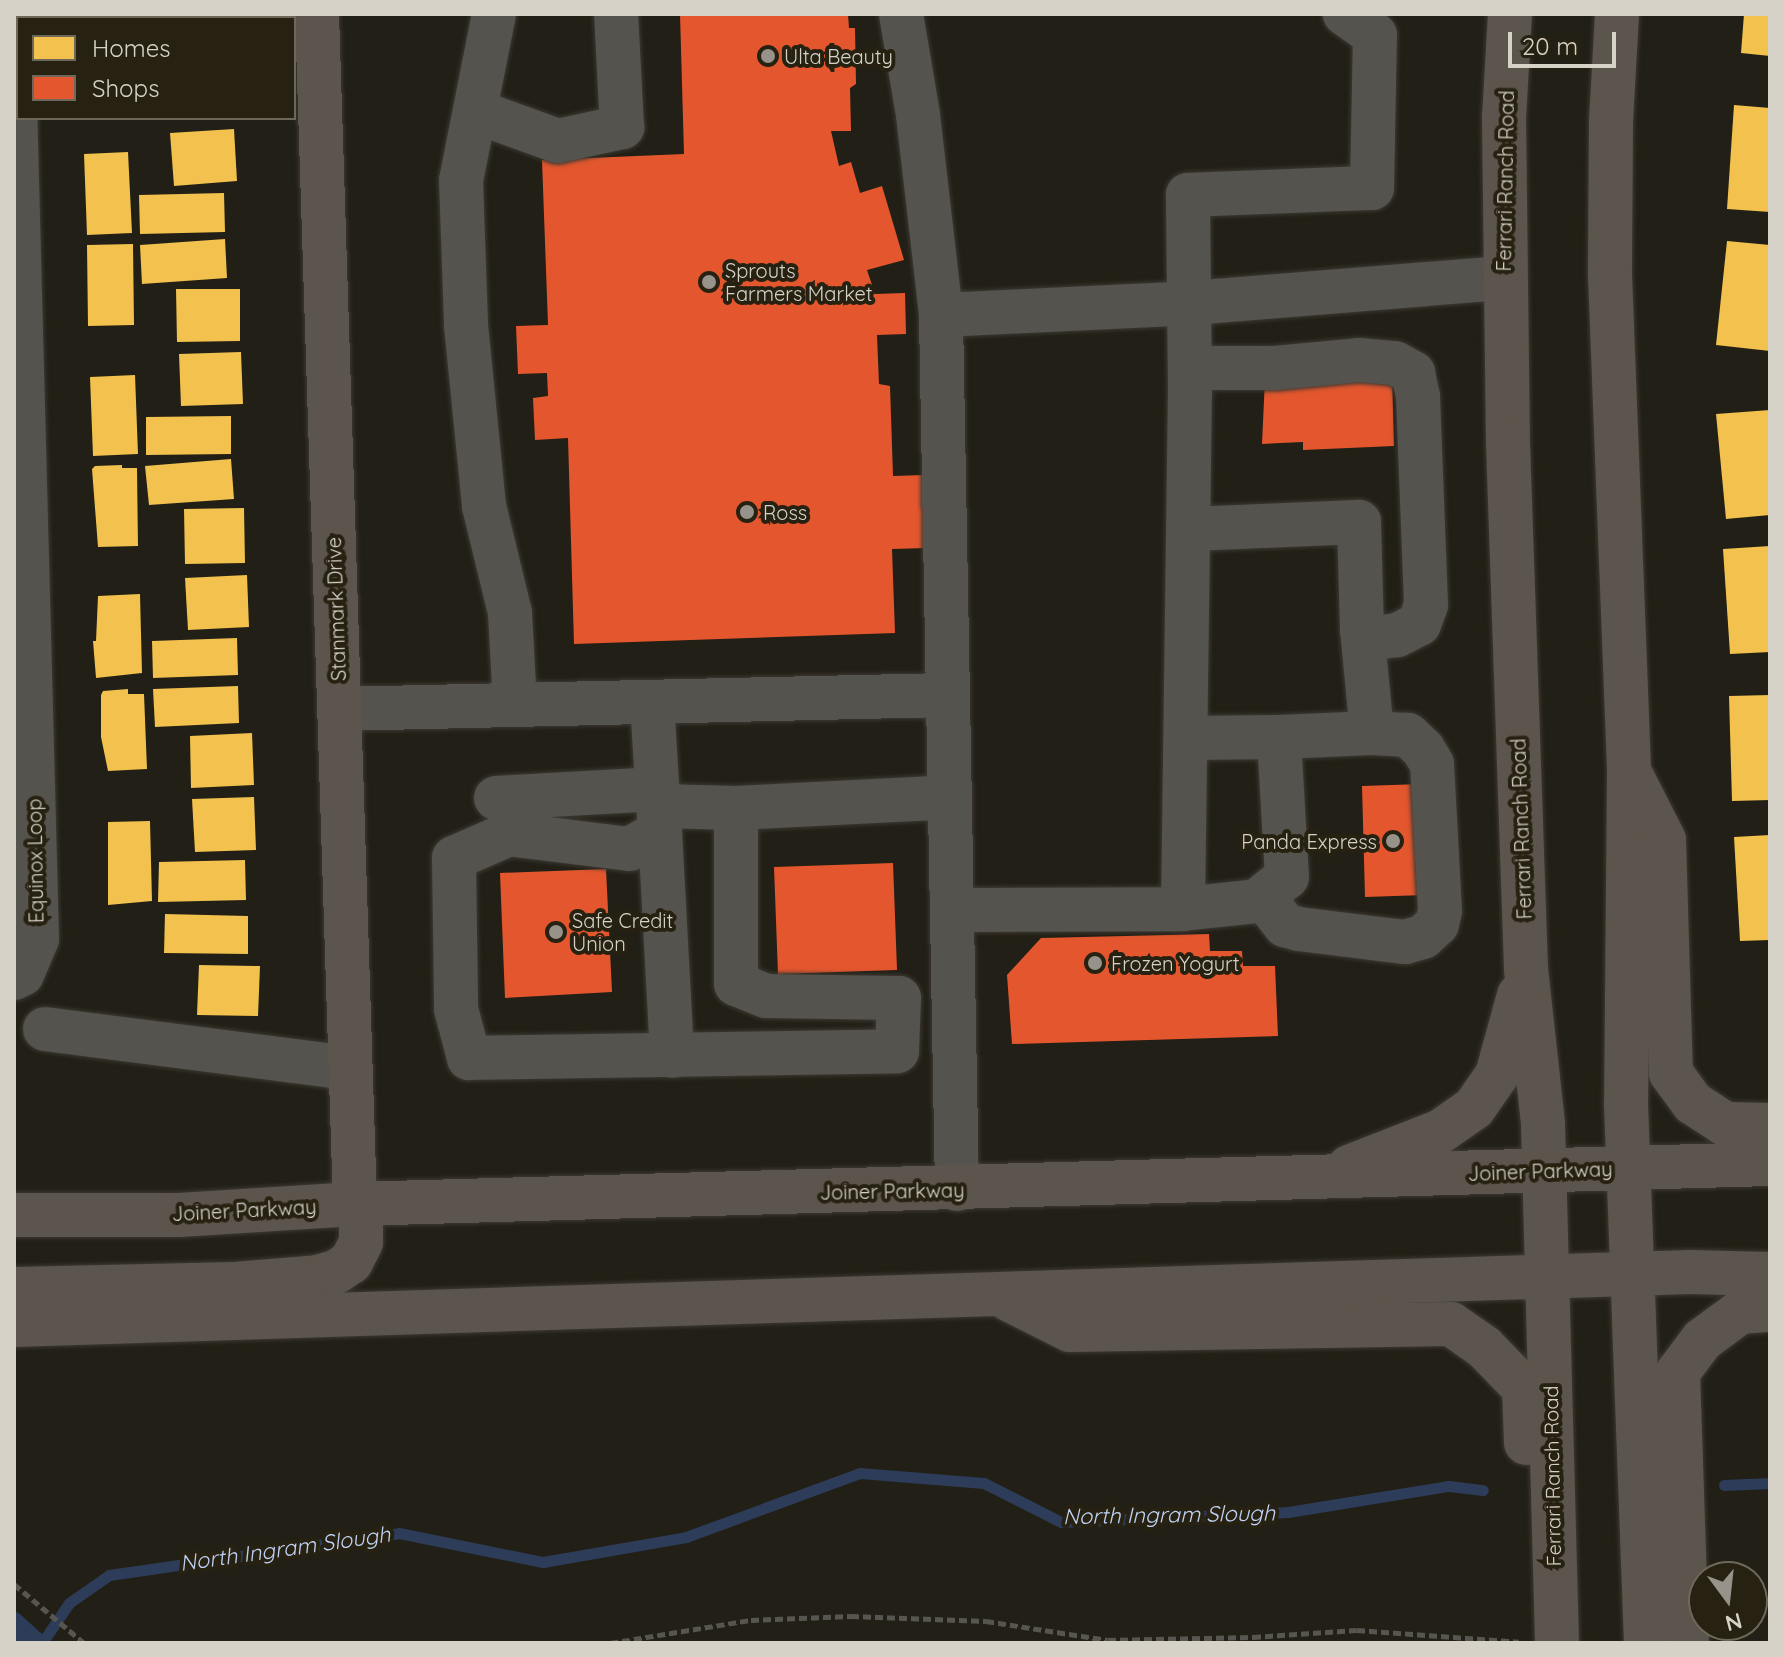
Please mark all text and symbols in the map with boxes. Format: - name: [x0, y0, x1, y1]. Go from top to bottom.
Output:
- legend: [16, 16, 296, 120]
- scale bar: [1512, 16, 1620, 66]
- text: 20 m: [1522, 31, 1578, 61]
- text: Homes: [92, 33, 170, 63]
- place label: Ulta Beauty: [784, 44, 893, 68]
- marker: Ulta Beauty: [759, 47, 777, 65]
- text: Shops: [92, 73, 159, 103]
- street label: Ferrari Ranch Road: [1491, 90, 1519, 272]
- place label: Sprouts Farmers Market: [725, 258, 873, 305]
- marker: Sprouts Farmers Market: [700, 273, 718, 291]
- place label: Ross: [763, 500, 807, 524]
- marker: Ross: [738, 503, 756, 521]
- street label: Stanmark Drive: [321, 537, 351, 681]
- street label: Ferrari Ranch Road: [1506, 738, 1536, 920]
- street label: Equinox Loop: [22, 799, 48, 923]
- place label: Panda Express: [1241, 829, 1377, 853]
- marker: Panda Express: [1384, 832, 1402, 850]
- place label: Safe Credit Union: [572, 908, 673, 955]
- marker: Safe Credit Union: [547, 923, 565, 941]
- place label: Frozen Yogurt: [1111, 951, 1240, 975]
- marker: Frozen Yogurt: [1086, 954, 1104, 972]
- street label: Joiner Parkway: [1467, 1156, 1613, 1186]
- street label: Joiner Parkway: [819, 1178, 965, 1204]
- street label: Joiner Parkway: [171, 1194, 317, 1226]
- street label: Ferrari Ranch Road: [1538, 1385, 1566, 1567]
- water label: North Ingram Slough: [1063, 1500, 1275, 1530]
- water label: North Ingram Slough: [178, 1521, 392, 1577]
- north arrow: [1688, 1561, 1768, 1641]
- text: N: [1722, 1607, 1745, 1638]

